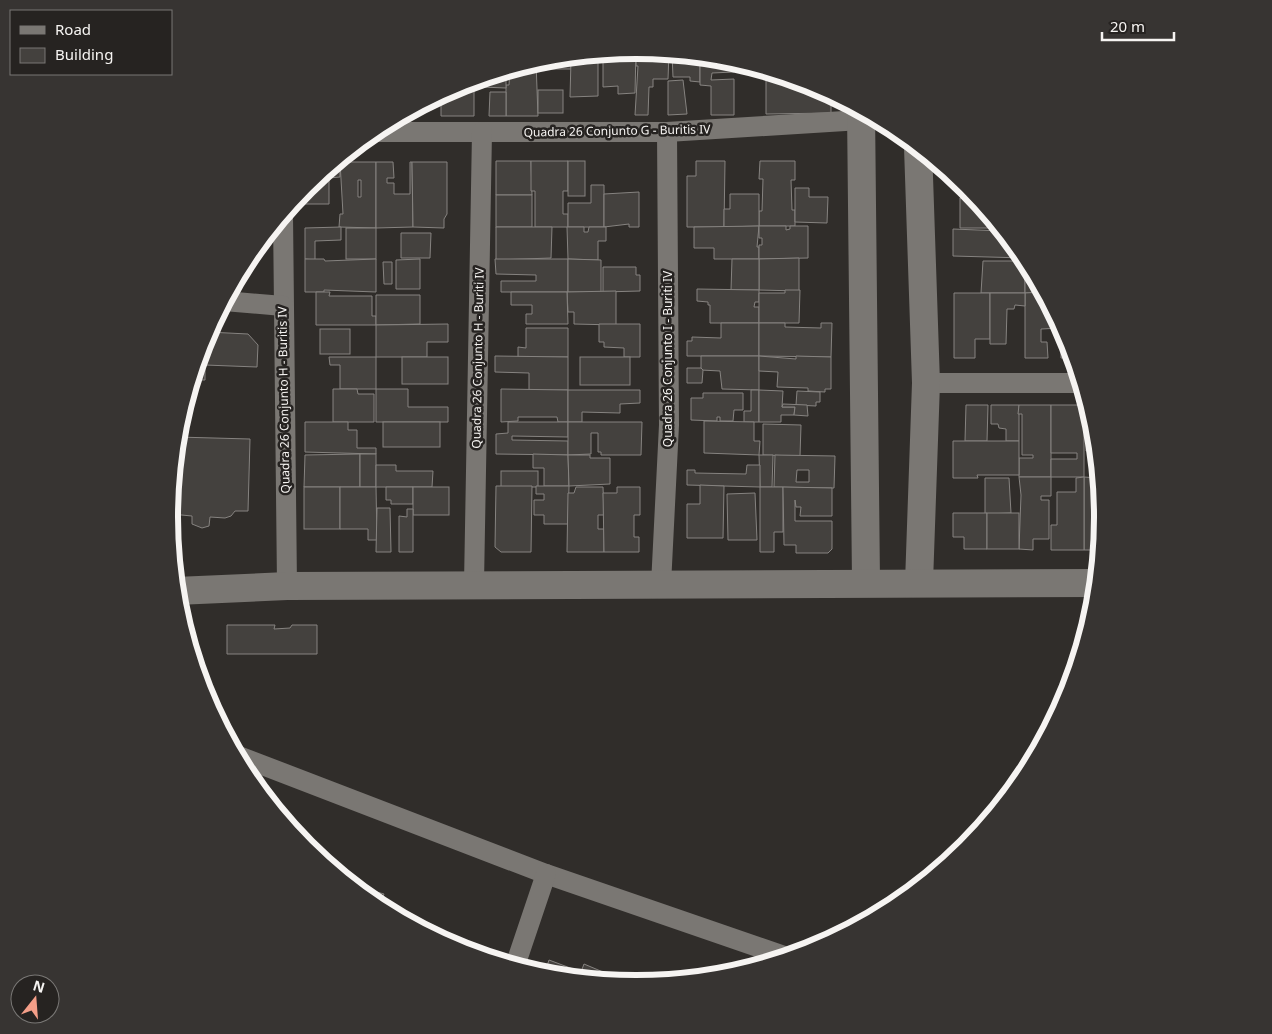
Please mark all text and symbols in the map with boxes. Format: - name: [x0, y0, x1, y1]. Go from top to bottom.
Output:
- legend: [10, 10, 172, 75]
- scale bar: [1102, 10, 1174, 42]
- text: 20 m: [1110, 16, 1145, 36]
- text: Road: [55, 19, 91, 39]
- text: Building: [55, 44, 113, 64]
- street label: Quadra 26 Conjunto G - Buritis IV: [523, 120, 711, 141]
- street label: Quadra 26 Conjunto H - Buriti IV: [467, 266, 488, 449]
- street label: Quadra 26 Conjunto I - Buriti IV: [659, 270, 676, 447]
- street label: Quadra 26 Conjunto H - Buritis IV: [273, 306, 294, 494]
- north arrow: [10, 974, 60, 1024]
- text: N: [31, 975, 47, 997]

